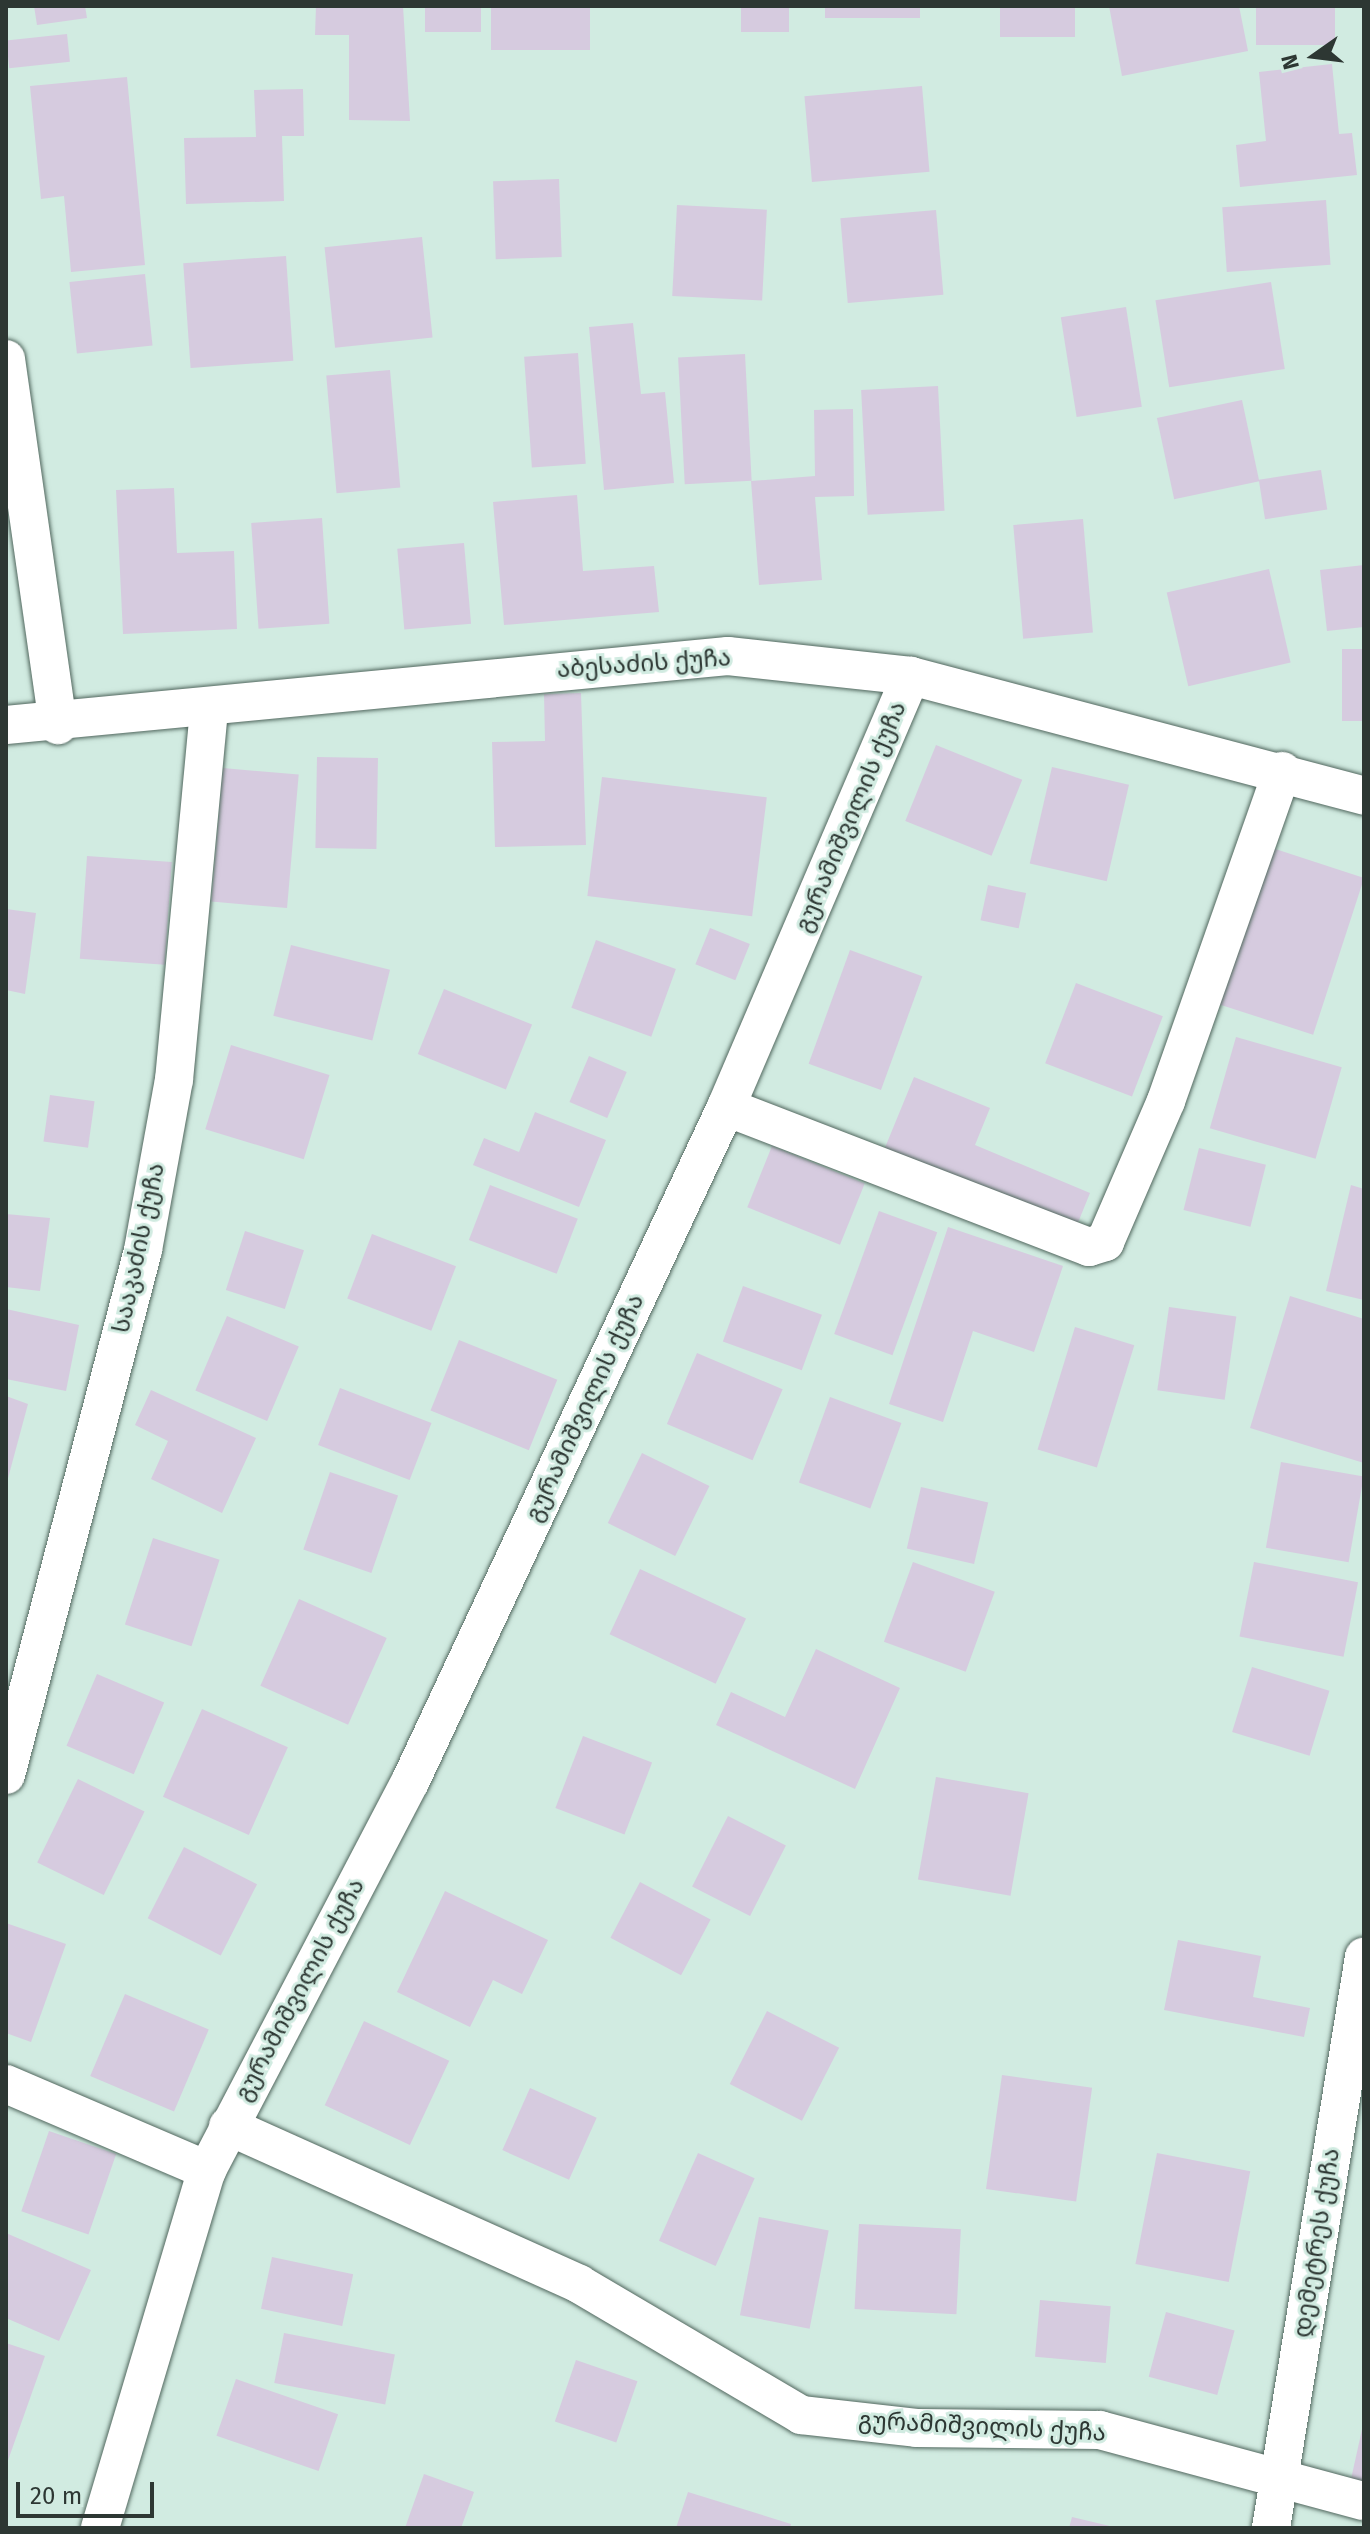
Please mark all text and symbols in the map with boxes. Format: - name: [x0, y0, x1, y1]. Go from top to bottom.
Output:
- north arrow: [1274, 16, 1354, 96]
- text: N: [1275, 52, 1305, 72]
- street label: აბესაძის ქუჩა: [556, 644, 732, 684]
- street label: გურამიშვილის ქუჩა: [789, 697, 913, 937]
- street label: სააკაძის ქუჩა: [107, 1160, 171, 1336]
- street label: გურამიშვილის ქუჩა: [520, 1290, 650, 1526]
- street label: გურამიშვილის ქუჩა: [229, 1874, 371, 2106]
- street label: დემეტრეს ქუჩა: [1288, 2146, 1346, 2340]
- street label: გურამიშვილის ქუჩა: [857, 2406, 1107, 2448]
- scale bar: [20, 2466, 158, 2516]
- text: 20 m: [30, 2482, 82, 2510]

